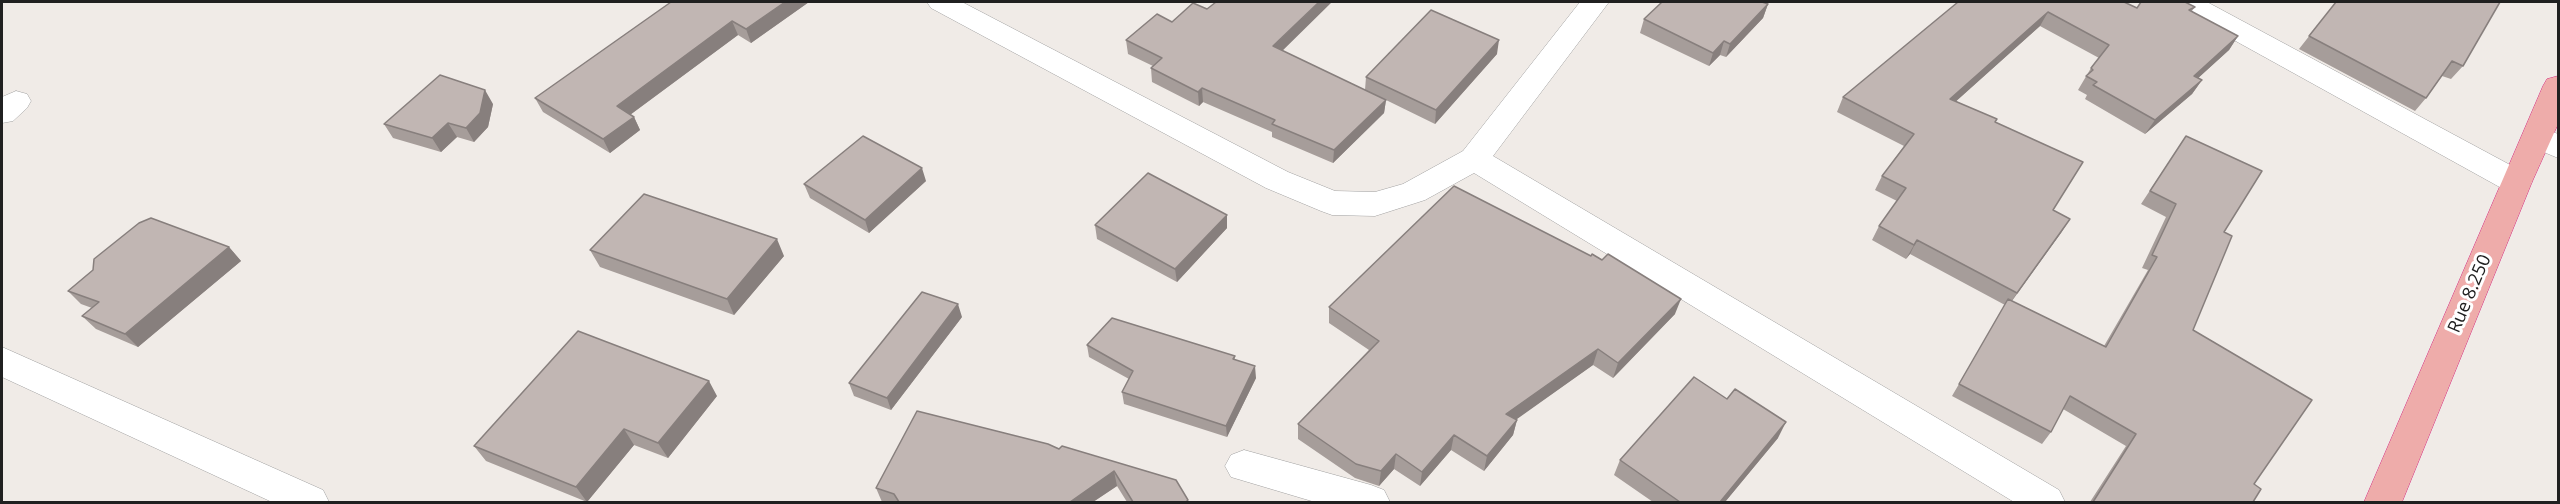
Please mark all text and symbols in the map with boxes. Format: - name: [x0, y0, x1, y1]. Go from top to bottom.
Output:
- street label: Rue 8.250: [2444, 252, 2496, 336]

